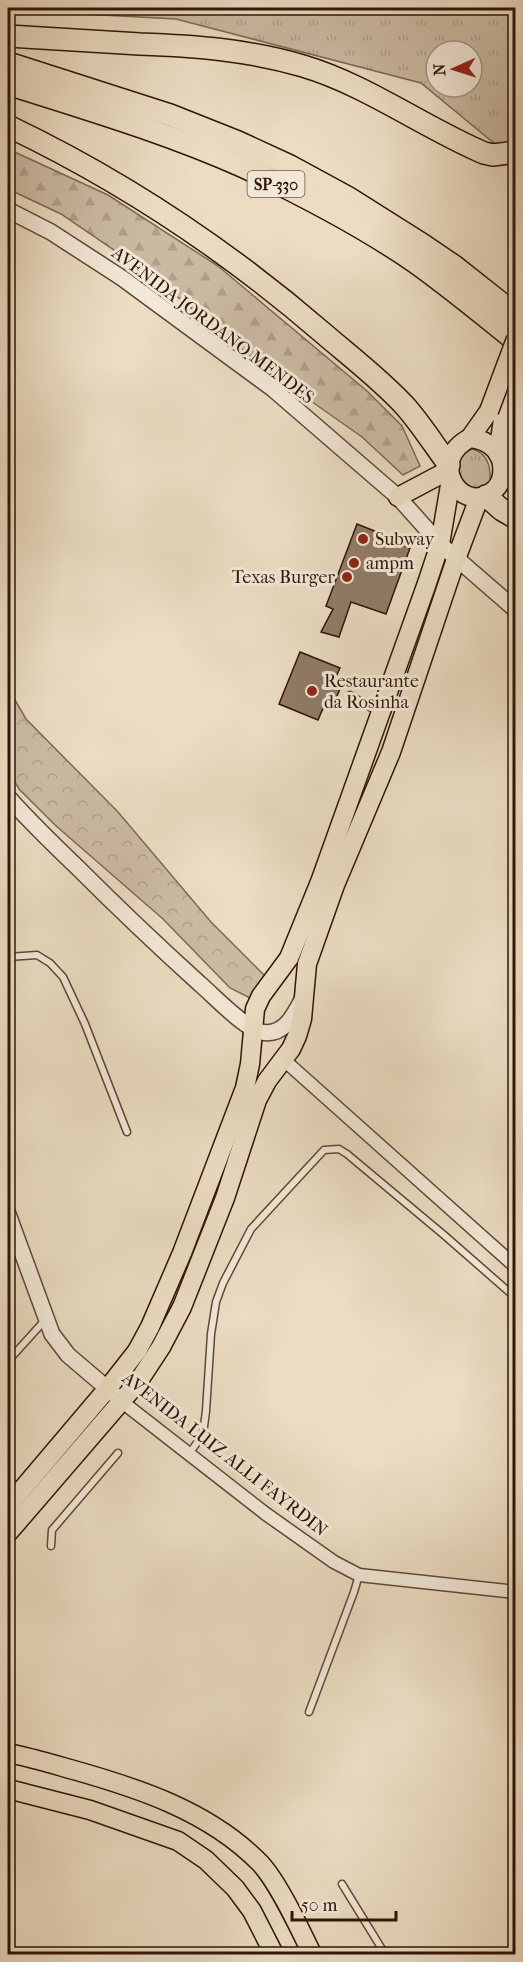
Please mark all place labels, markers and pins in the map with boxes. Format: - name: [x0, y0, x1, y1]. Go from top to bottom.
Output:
- place label: Subway: [375, 529, 436, 550]
- marker: Subway: [356, 532, 370, 546]
- place label: ampm: [366, 553, 414, 574]
- marker: ampm: [347, 556, 361, 570]
- place label: Texas Burger: [232, 567, 335, 588]
- marker: Texas Burger: [340, 570, 354, 584]
- place label: Restaurante da Rosinha: [324, 671, 419, 713]
- marker: Restaurante da Rosinha: [305, 684, 319, 698]

